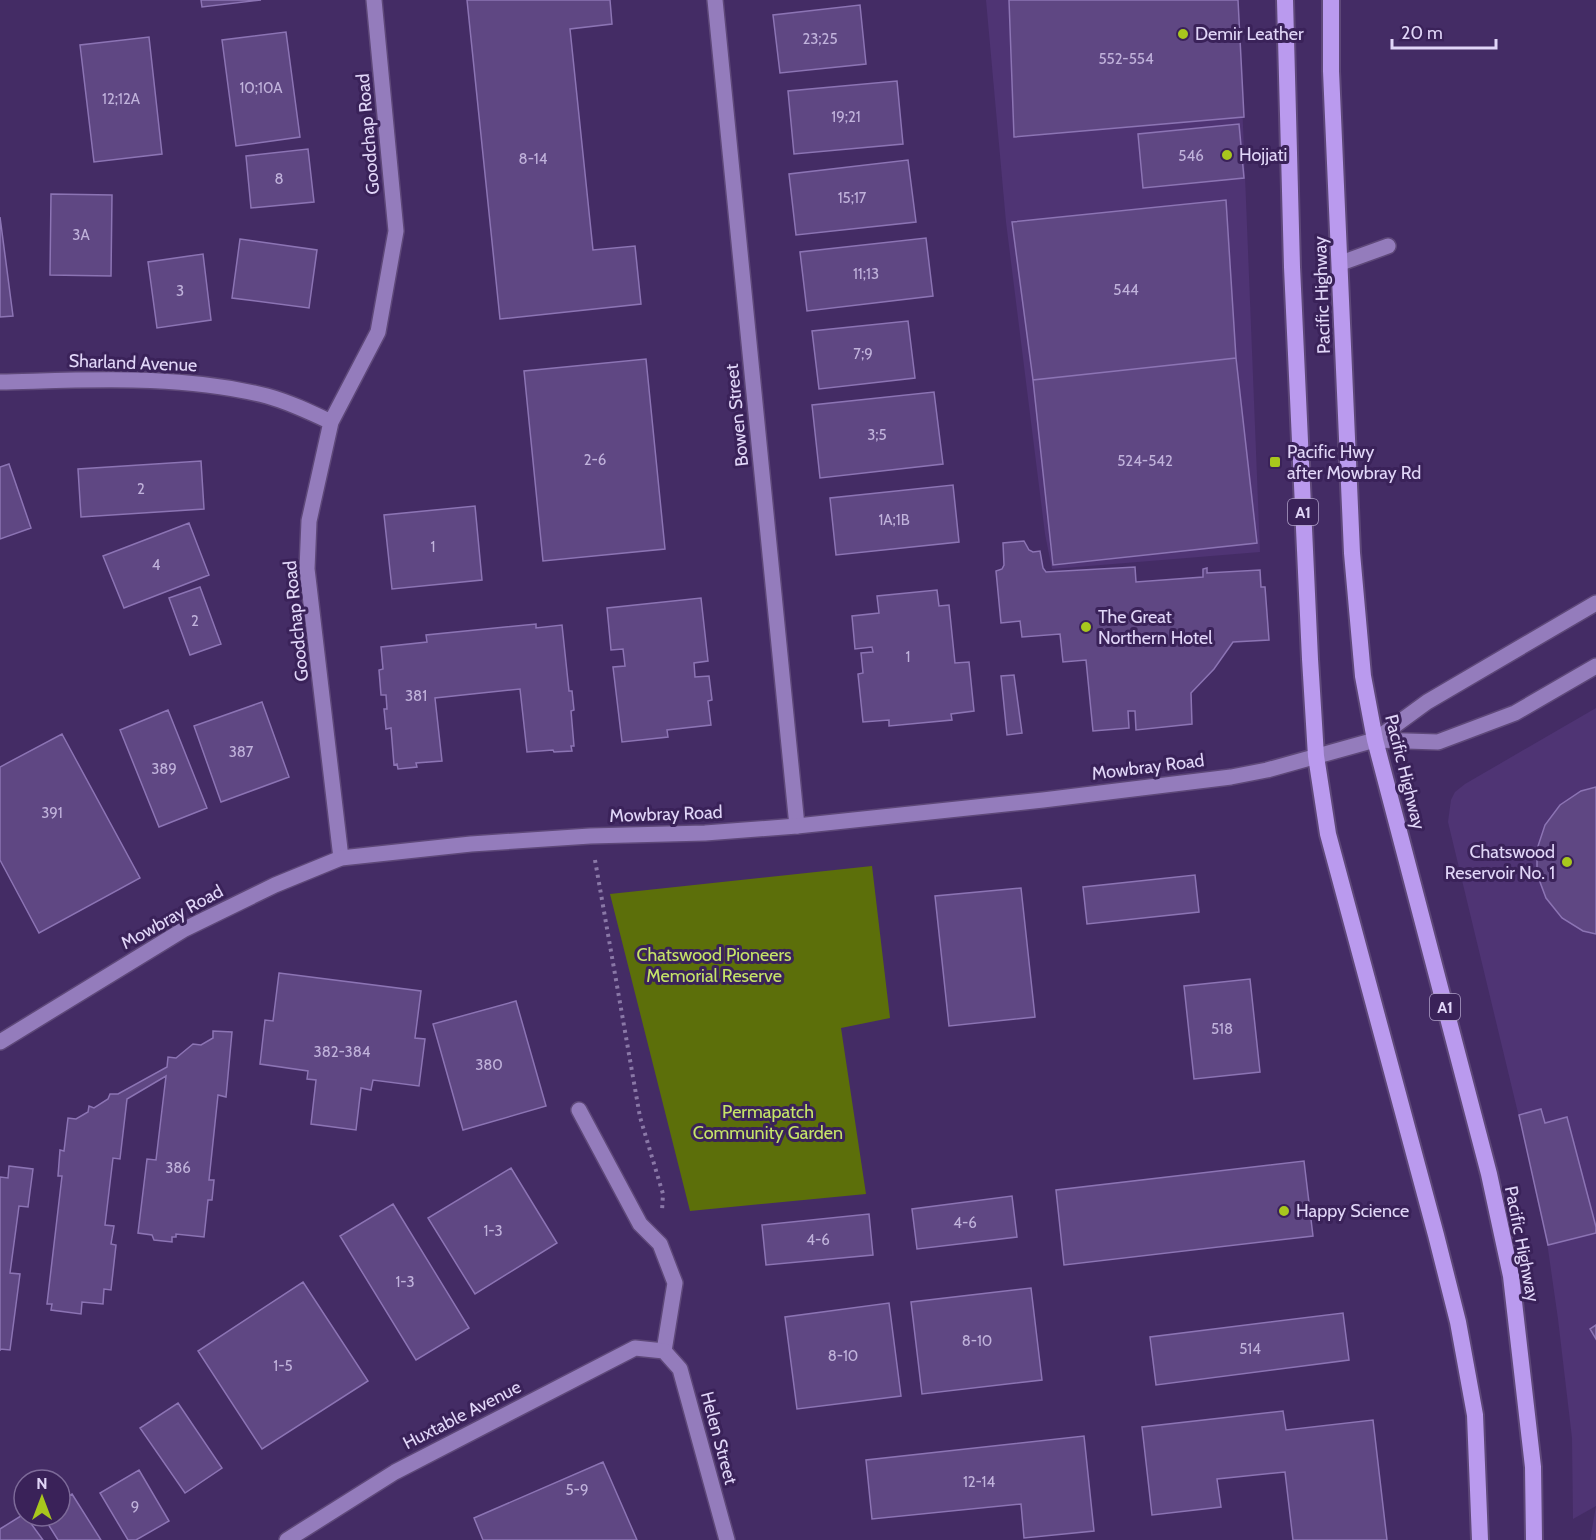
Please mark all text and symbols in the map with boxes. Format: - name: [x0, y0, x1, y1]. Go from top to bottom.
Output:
- scale bar: [1392, 12, 1496, 50]
- text: 20 m: [1401, 22, 1443, 44]
- place label: Demir Leather: [1195, 23, 1304, 45]
- marker: Demir Leather: [1176, 27, 1190, 41]
- house number: 23;25: [802, 30, 838, 48]
- house number: 552-554: [1098, 50, 1154, 68]
- street label: Goodchap Road: [352, 73, 384, 195]
- house number: 10;10A: [239, 79, 283, 97]
- house number: 12;12A: [102, 90, 141, 108]
- house number: 19;21: [831, 108, 861, 126]
- place label: Hojjati: [1239, 144, 1287, 166]
- house number: 546: [1178, 147, 1204, 165]
- marker: Hojjati: [1220, 148, 1234, 162]
- house number: 8-14: [519, 150, 548, 168]
- house number: 8: [274, 170, 284, 188]
- house number: 15;17: [838, 189, 867, 207]
- house number: 3A: [72, 226, 90, 244]
- street label: Pacific Highway: [1309, 236, 1335, 354]
- house number: 11;13: [853, 265, 879, 283]
- house number: 544: [1113, 281, 1139, 299]
- house number: 3: [176, 282, 184, 300]
- house number: 7;9: [853, 345, 873, 363]
- street label: Sharland Avenue: [68, 350, 198, 376]
- street label: Bowen Street: [721, 363, 753, 467]
- house number: 3;5: [867, 426, 887, 444]
- place label: Pacific Hwy after Mowbray Rd: [1287, 441, 1421, 484]
- house number: 2-6: [584, 451, 606, 469]
- house number: 524-542: [1117, 452, 1173, 470]
- marker: Pacific Hwy after Mowbray Rd: [1268, 455, 1282, 469]
- house number: 2: [137, 480, 145, 498]
- road number: A1: [1288, 499, 1318, 525]
- house number: 1A;1B: [878, 511, 910, 529]
- house number: 1: [431, 538, 435, 556]
- house number: 4: [152, 556, 161, 574]
- street label: Goodchap Road: [279, 559, 313, 683]
- place label: The Great Northern Hotel: [1098, 606, 1213, 649]
- house number: 2: [191, 612, 199, 630]
- marker: The Great Northern Hotel: [1079, 620, 1093, 634]
- house number: 1: [906, 648, 910, 666]
- house number: 381: [405, 687, 427, 705]
- street label: Pacific Highway: [1380, 712, 1430, 832]
- house number: 387: [229, 743, 254, 761]
- street label: Mowbray Road: [1090, 749, 1206, 785]
- house number: 389: [151, 760, 177, 778]
- street label: Mowbray Road: [609, 801, 723, 827]
- house number: 391: [41, 804, 63, 822]
- place label: Chatswood Reservoir No. 1: [1445, 841, 1555, 884]
- marker: Chatswood Reservoir No. 1: [1560, 855, 1574, 869]
- street label: Mowbray Road: [117, 880, 227, 954]
- park label: Chatswood Pioneers Memorial Reserve: [636, 944, 792, 987]
- road number: A1: [1430, 994, 1460, 1020]
- house number: 518: [1211, 1020, 1233, 1038]
- house number: 382-384: [314, 1043, 371, 1061]
- house number: 380: [475, 1056, 503, 1074]
- park label: Permapatch Community Garden: [693, 1101, 843, 1144]
- house number: 386: [165, 1159, 191, 1177]
- street label: Pacific Highway: [1500, 1184, 1544, 1304]
- place label: Happy Science: [1296, 1200, 1409, 1222]
- marker: Happy Science: [1277, 1204, 1291, 1218]
- house number: 4-6: [953, 1214, 977, 1232]
- house number: 1-3: [483, 1222, 503, 1240]
- house number: 4-6: [806, 1231, 830, 1249]
- house number: 1-3: [395, 1273, 415, 1291]
- house number: 8-10: [962, 1332, 992, 1350]
- house number: 514: [1239, 1340, 1261, 1358]
- house number: 8-10: [828, 1347, 858, 1365]
- house number: 1-5: [273, 1357, 293, 1375]
- street label: Huxtable Avenue: [399, 1376, 525, 1454]
- street label: Helen Street: [696, 1389, 742, 1487]
- north arrow: [12, 1468, 72, 1528]
- house number: 12-14: [963, 1473, 995, 1491]
- text: N: [36, 1474, 48, 1493]
- house number: 5-9: [566, 1481, 589, 1499]
- house number: 9: [131, 1498, 139, 1516]

